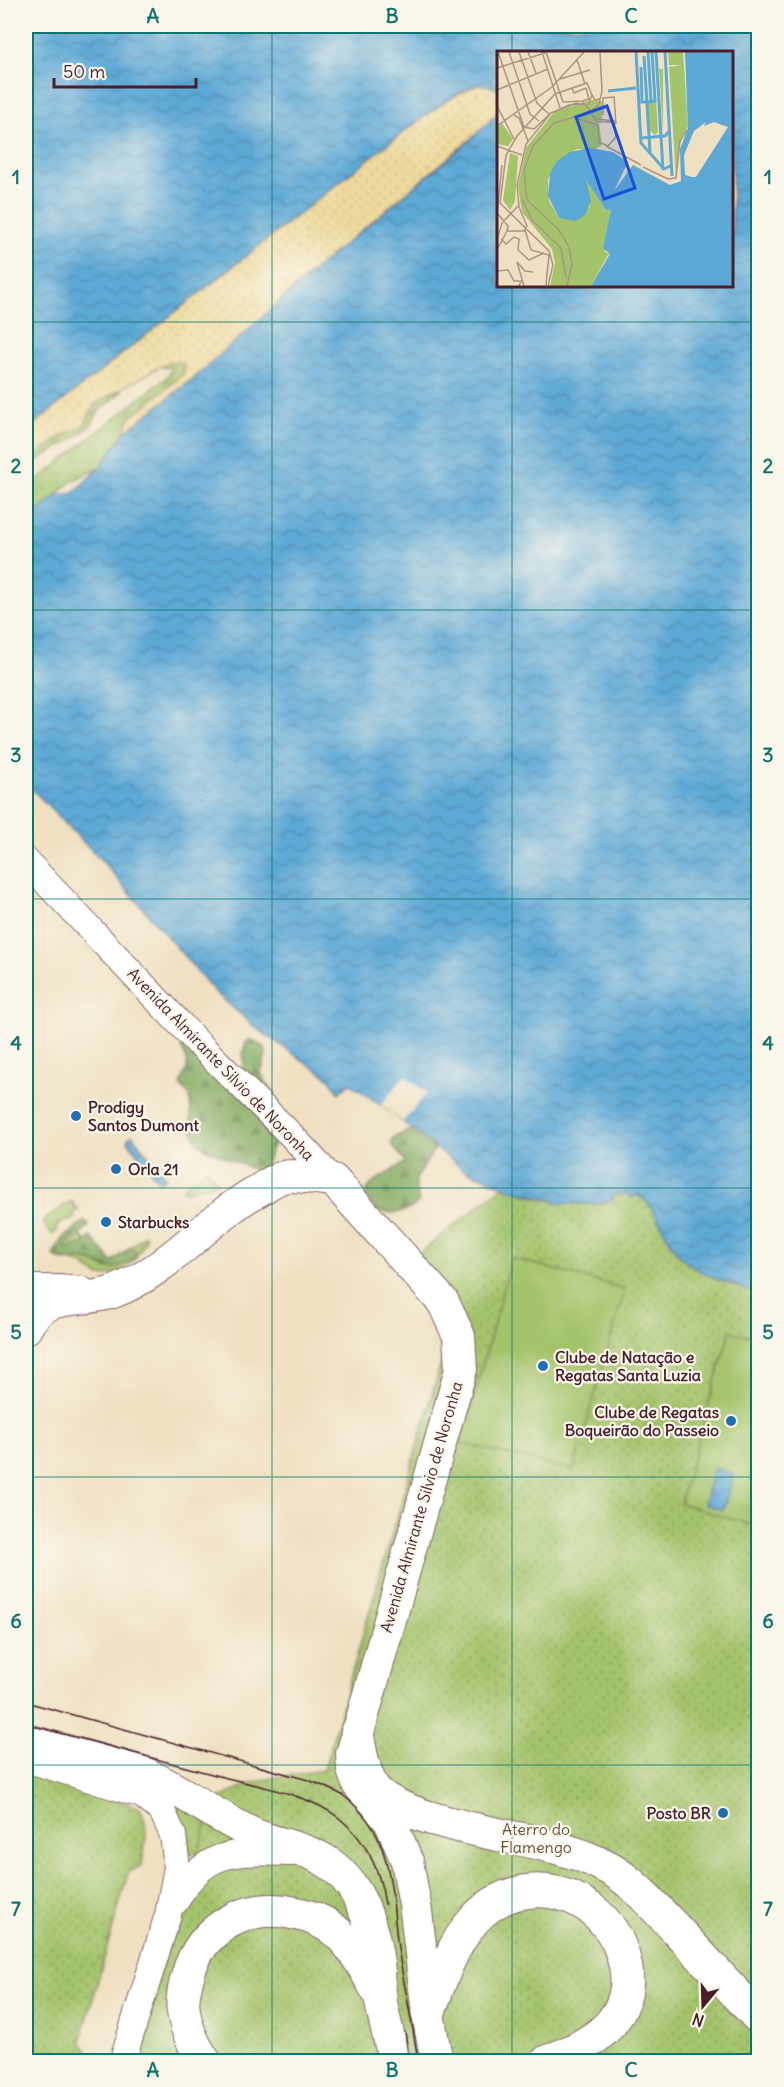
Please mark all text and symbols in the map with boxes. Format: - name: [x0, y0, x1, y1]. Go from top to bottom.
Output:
- text: A: [147, 3, 160, 28]
- text: B: [385, 3, 399, 28]
- text: C: [624, 3, 638, 28]
- scale bar: [54, 51, 196, 89]
- inset map: [497, 51, 733, 286]
- text: 50 m: [63, 60, 105, 83]
- text: 1: [12, 164, 20, 189]
- text: 1: [764, 164, 772, 189]
- text: 2: [11, 453, 22, 478]
- text: 2: [763, 453, 774, 478]
- text: 3: [10, 742, 22, 767]
- text: 3: [762, 742, 774, 767]
- street label: Avenida Almirante Silvio de Noronha: [123, 963, 319, 1165]
- text: 4: [10, 1030, 22, 1055]
- text: 4: [762, 1030, 774, 1055]
- place label: Prodigy Santos Dumont: [88, 1097, 199, 1135]
- marker: Prodigy Santos Dumont: [69, 1109, 83, 1123]
- place label: Orla 21: [128, 1159, 179, 1179]
- marker: Orla 21: [109, 1162, 123, 1176]
- place label: Starbucks: [118, 1212, 189, 1232]
- marker: Starbucks: [99, 1215, 113, 1229]
- text: 5: [10, 1319, 22, 1344]
- text: 5: [762, 1319, 774, 1344]
- place label: Clube de Natação e Regatas Santa Luzia: [555, 1347, 701, 1386]
- marker: Clube de Natação e Regatas Santa Luzia: [536, 1359, 550, 1373]
- street label: Avenida Almirante Silvio de Noronha: [376, 1379, 466, 1635]
- place label: Clube de Regatas Boqueirão do Passeio: [565, 1402, 719, 1441]
- marker: Clube de Regatas Boqueirão do Passeio: [724, 1414, 738, 1428]
- text: 6: [10, 1608, 22, 1633]
- text: 6: [762, 1608, 774, 1633]
- place label: Posto BR: [647, 1803, 712, 1823]
- marker: Posto BR: [716, 1806, 730, 1820]
- park label: Aterro do Flamengo: [500, 1819, 572, 1857]
- text: 7: [11, 1896, 21, 1921]
- text: 7: [763, 1896, 773, 1921]
- north arrow: [673, 1976, 733, 2036]
- text: N: [690, 2009, 707, 2031]
- text: A: [147, 2057, 160, 2082]
- text: B: [385, 2057, 399, 2082]
- text: C: [624, 2057, 638, 2082]

